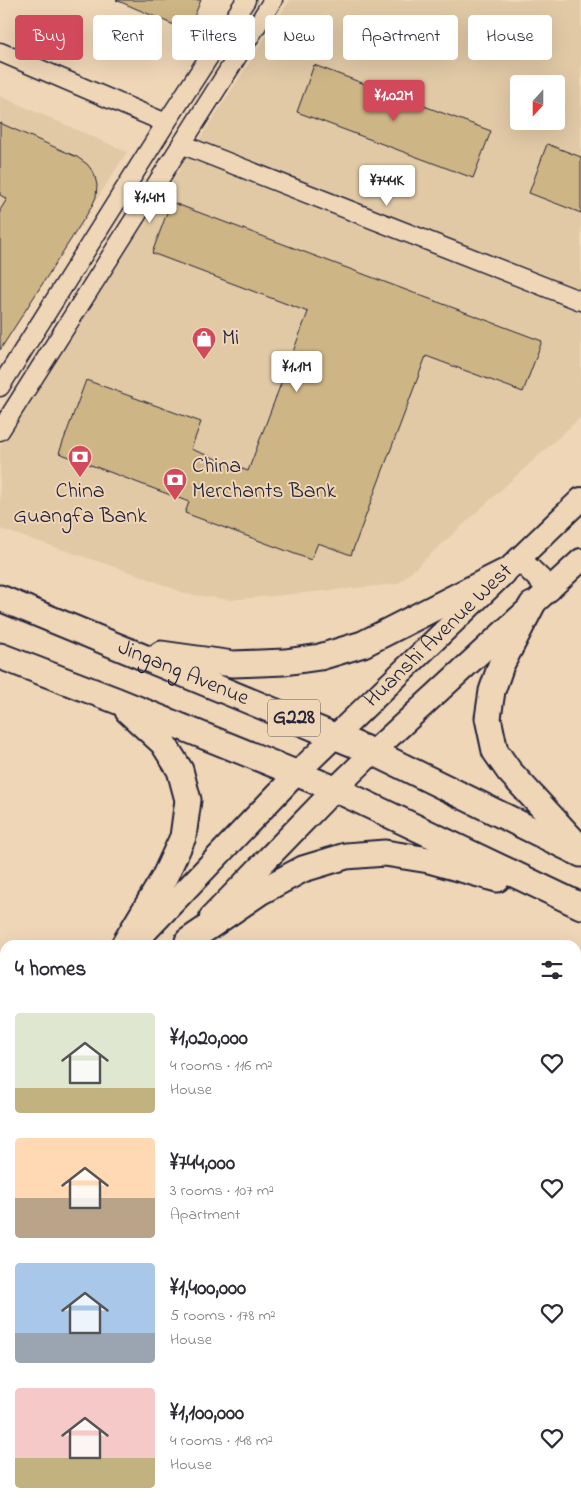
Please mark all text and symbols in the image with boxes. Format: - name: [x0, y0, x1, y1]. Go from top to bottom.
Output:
- chip: Buy: [15, 15, 83, 60]
- chip: Rent: [93, 15, 162, 60]
- chip: Filters: [172, 15, 255, 60]
- chip: New: [265, 15, 333, 60]
- chip: Apartment: [343, 15, 458, 60]
- chip: House: [468, 15, 552, 60]
- north arrow: [510, 75, 565, 130]
- map controls: [510, 75, 565, 130]
- pin: ¥1.02M: [353, 80, 435, 122]
- text: ¥1.02M: [374, 84, 414, 108]
- pin: ¥744K: [352, 164, 422, 207]
- text: ¥744K: [370, 169, 404, 193]
- pin: ¥1.4M: [115, 182, 185, 224]
- text: ¥1.4M: [135, 186, 165, 210]
- place label: Mi: [222, 323, 239, 355]
- shop icon: Mi: [191, 326, 217, 360]
- pin: ¥1.1M: [262, 350, 332, 393]
- text: ¥1.1M: [282, 355, 312, 379]
- bank icon: China Guangfa Bank: [67, 444, 93, 478]
- place label: China Merchants Bank: [192, 451, 337, 508]
- bank icon: China Merchants Bank: [162, 467, 188, 501]
- place label: China Guangfa Bank: [13, 476, 147, 534]
- street label: Huanshi Avenue West: [357, 556, 521, 716]
- street label: Jingang Avenue: [112, 632, 254, 715]
- road number: G228: [268, 700, 320, 736]
- text: 4 homes: [15, 955, 86, 985]
- icon: filters: [538, 956, 566, 984]
- text: ¥1,020,000: [170, 1024, 248, 1054]
- icon: home: [55, 1033, 115, 1093]
- icon: heart: [538, 1049, 566, 1077]
- text: 4 rooms · 116 m²: [170, 1054, 273, 1078]
- text: House: [170, 1078, 212, 1102]
- text: ¥744,000: [170, 1149, 235, 1179]
- icon: home: [55, 1158, 115, 1218]
- icon: heart: [538, 1174, 566, 1202]
- text: 3 rooms · 107 m²: [170, 1179, 274, 1203]
- text: Apartment: [170, 1203, 240, 1227]
- text: ¥1,400,000: [170, 1274, 246, 1304]
- icon: home: [55, 1283, 115, 1343]
- icon: heart: [538, 1299, 566, 1327]
- text: 5 rooms · 178 m²: [170, 1304, 276, 1328]
- text: House: [170, 1328, 212, 1352]
- text: ¥1,100,000: [170, 1399, 244, 1429]
- icon: home: [55, 1408, 115, 1468]
- icon: heart: [538, 1424, 566, 1452]
- text: 4 rooms · 148 m²: [170, 1429, 273, 1453]
- text: House: [170, 1453, 212, 1477]

